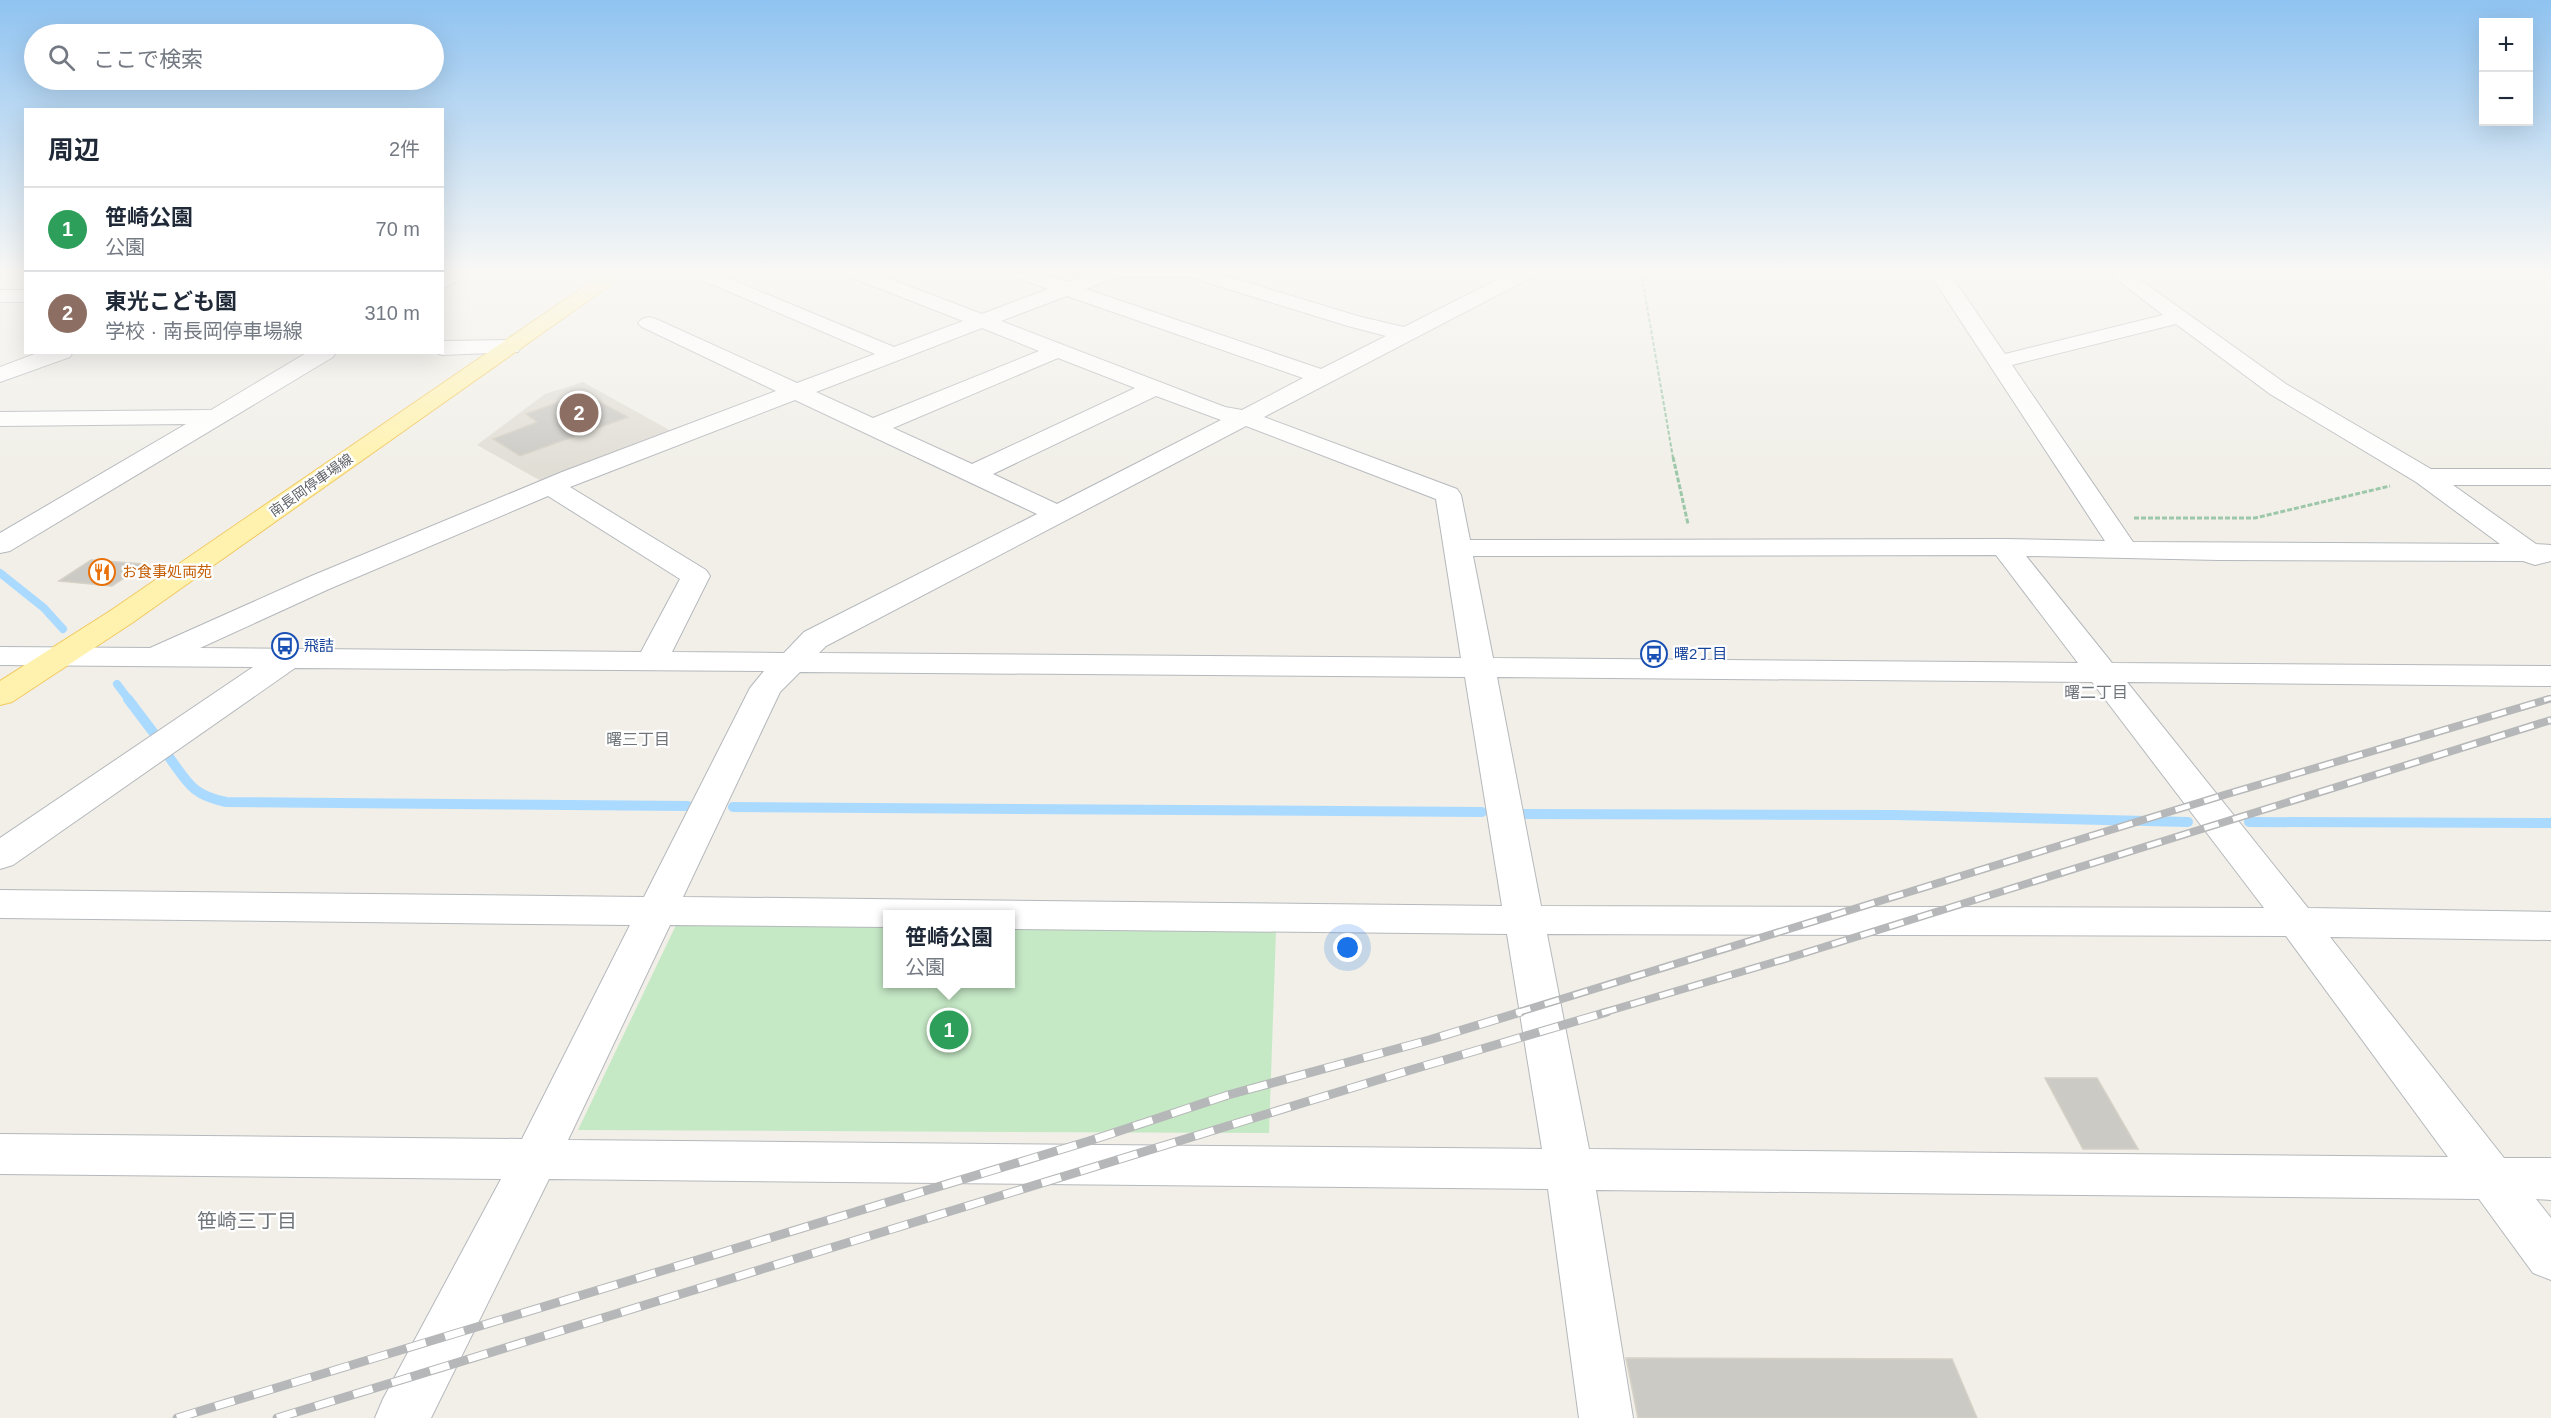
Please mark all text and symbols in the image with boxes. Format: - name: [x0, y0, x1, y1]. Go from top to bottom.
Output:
- map controls: [2479, 18, 2533, 126]
- button: +: [2479, 18, 2533, 72]
- search box: [24, 24, 444, 90]
- icon: search: [45, 41, 78, 74]
- text: ここで検索: [93, 47, 203, 72]
- button: −: [2479, 72, 2533, 126]
- text: 周辺: [48, 135, 100, 165]
- text: 2件: [389, 138, 420, 160]
- text: 笹崎公園: [105, 205, 193, 230]
- text: 1: [62, 218, 73, 240]
- text: 70 m: [376, 218, 420, 240]
- text: 公園: [105, 236, 145, 258]
- text: 東光こども園: [105, 289, 237, 314]
- text: 2: [62, 302, 73, 324]
- text: 310 m: [364, 302, 420, 324]
- text: 学校 · 南長岡停車場線: [105, 320, 303, 342]
- pin: 2: [560, 390, 598, 436]
- street label: 南長岡停車場線: [266, 450, 356, 520]
- restaurant icon: お食事処両苑: [87, 557, 117, 587]
- place label: お食事処両苑: [122, 563, 212, 580]
- bus stop icon: 飛詰: [270, 631, 300, 661]
- place label: 飛詰: [304, 637, 334, 654]
- bus stop icon: 曙2丁目: [1639, 639, 1669, 669]
- place label: 曙2丁目: [1674, 645, 1727, 662]
- district label: 曙二丁目: [2064, 684, 2128, 701]
- district label: 曙三丁目: [606, 731, 670, 748]
- popup: [883, 910, 1015, 988]
- text: 笹崎公園: [905, 925, 993, 950]
- your location: [1333, 933, 1362, 962]
- text: 公園: [905, 956, 945, 978]
- pin: 1: [930, 1008, 968, 1052]
- district label: 笹崎三丁目: [197, 1210, 297, 1232]

